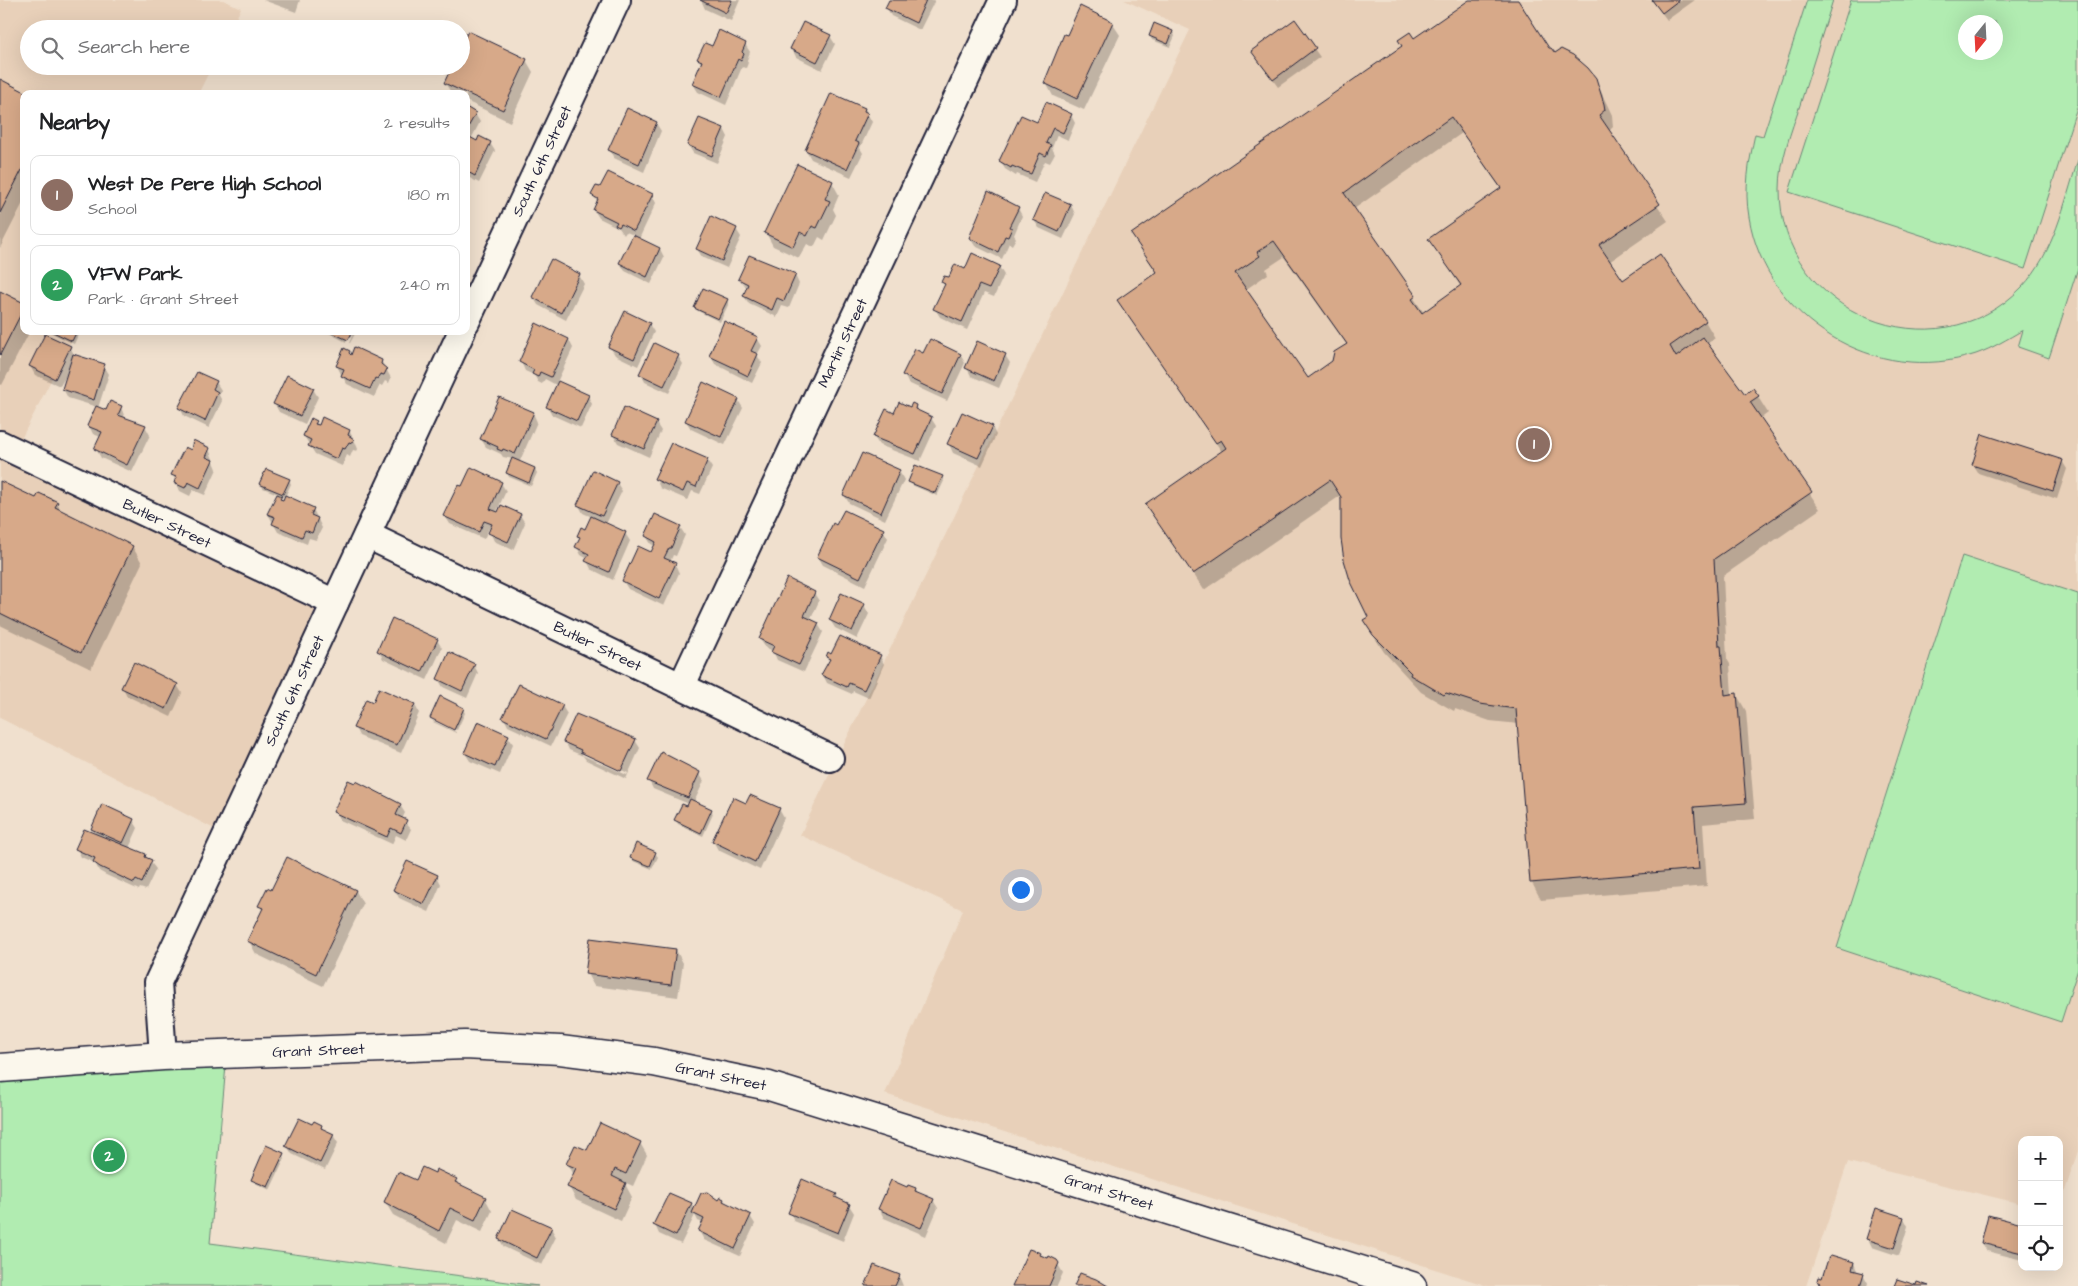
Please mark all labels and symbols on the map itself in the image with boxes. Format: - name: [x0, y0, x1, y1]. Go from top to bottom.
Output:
- north arrow: [1958, 15, 2003, 60]
- street label: South 6th Street: [507, 102, 577, 220]
- street label: Martin Street: [813, 295, 873, 391]
- pin: 1: [1518, 425, 1550, 463]
- street label: Butler Street: [119, 494, 215, 554]
- street label: Butler Street: [550, 616, 645, 677]
- street label: South 6th Street: [260, 632, 330, 750]
- your location: [1008, 877, 1034, 903]
- street label: Grant Street: [272, 1039, 365, 1063]
- street label: Grant Street: [674, 1057, 768, 1096]
- pin: 2: [93, 1137, 125, 1175]
- street label: Grant Street: [1062, 1168, 1156, 1216]

